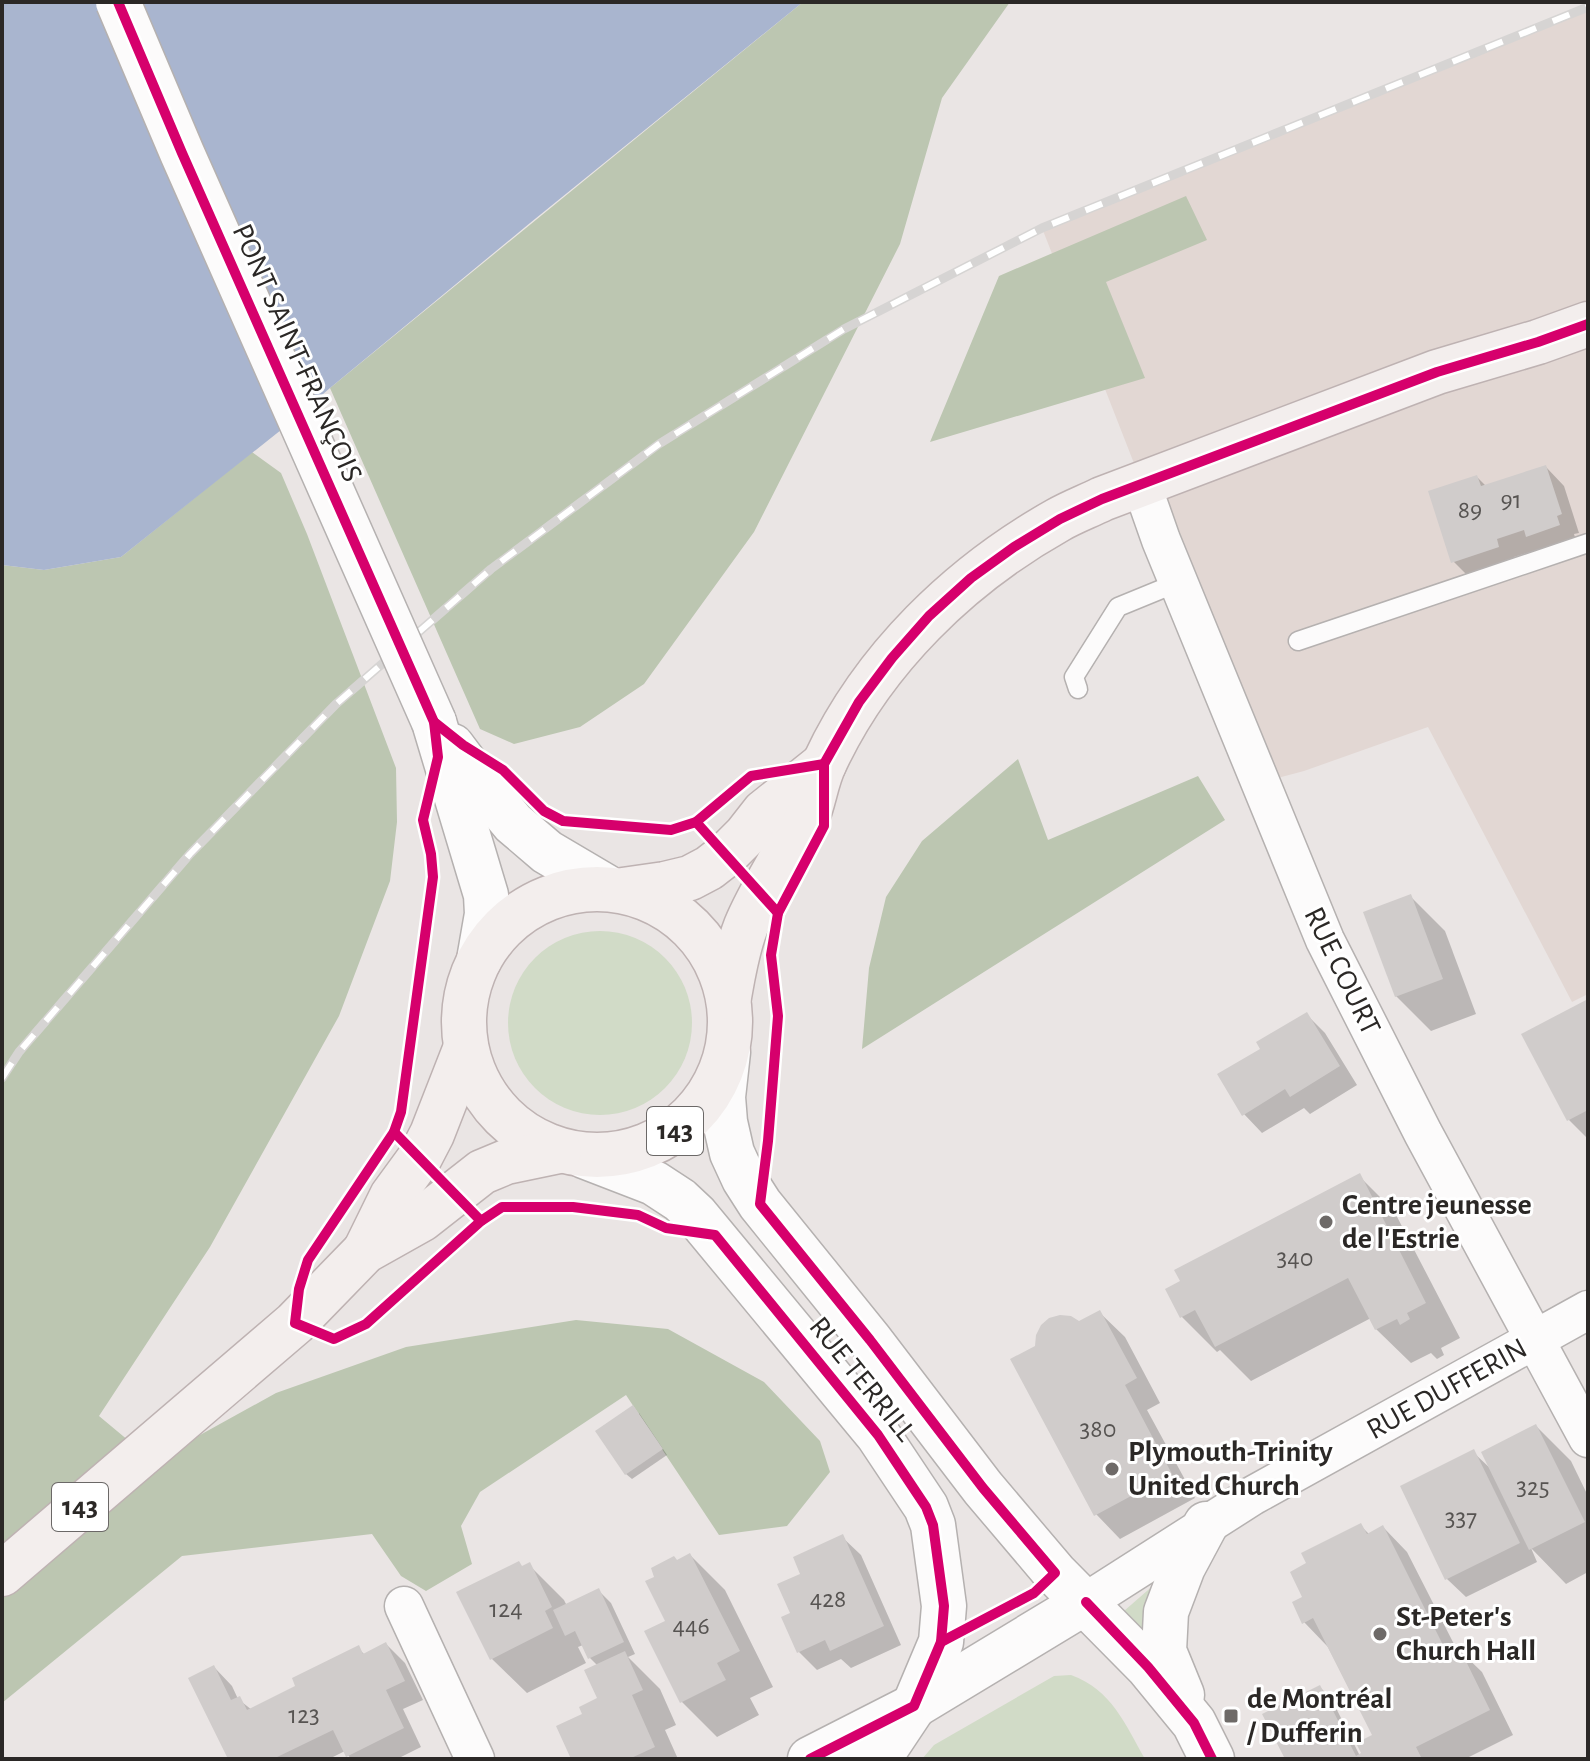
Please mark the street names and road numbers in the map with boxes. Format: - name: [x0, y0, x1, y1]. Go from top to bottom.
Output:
- street label: PONT SAINT-FRANÇOIS: [227, 220, 367, 486]
- street label: RUE COURT: [1298, 902, 1386, 1040]
- road number: 143: [647, 1107, 703, 1155]
- street label: RUE TERRILL: [803, 1311, 921, 1447]
- street label: RUE DUFFERIN: [1362, 1333, 1532, 1445]
- road number: 143: [52, 1483, 108, 1531]

